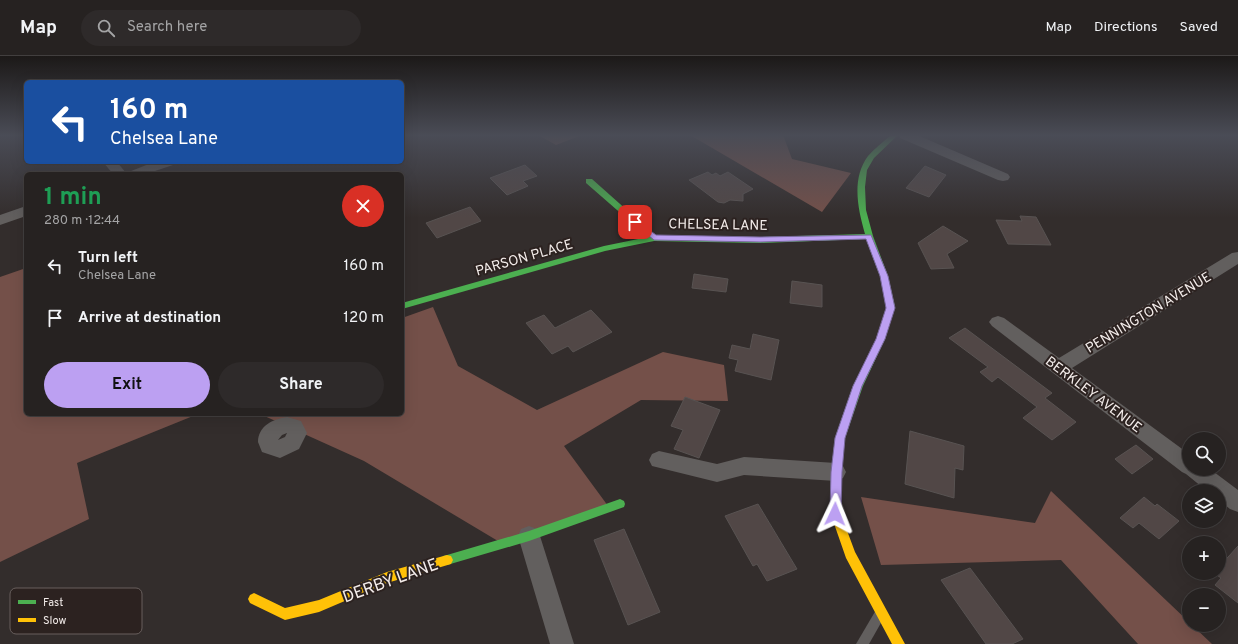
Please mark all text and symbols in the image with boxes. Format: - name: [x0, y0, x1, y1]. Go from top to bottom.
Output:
- search box: [81, 10, 361, 46]
- text: Map: [20, 16, 57, 40]
- icon: search: [95, 17, 117, 39]
- text: Search here: [127, 18, 207, 37]
- text: Map: [1046, 19, 1072, 36]
- text: Directions: [1094, 19, 1158, 36]
- text: Saved: [1180, 19, 1218, 36]
- text: 160 m: [110, 93, 188, 129]
- icon: left: [44, 96, 96, 148]
- text: Chelsea Lane: [110, 128, 218, 151]
- text: 1 min: [44, 183, 102, 213]
- button: close: [342, 185, 384, 227]
- pin: [618, 205, 652, 239]
- icon: arrive: [624, 211, 646, 233]
- text: 280 m · 12:44: [44, 213, 120, 229]
- street label: CHELSEA LANE: [668, 216, 768, 235]
- street label: PARSON PLACE: [474, 236, 575, 280]
- text: Turn left: [78, 249, 138, 268]
- icon: left: [44, 255, 66, 277]
- text: 160 m: [344, 257, 384, 276]
- text: Chelsea Lane: [78, 268, 156, 284]
- street label: PENNINGTON AVENUE: [1083, 269, 1215, 358]
- icon: arrive: [44, 307, 66, 329]
- text: Arrive at destination: [78, 309, 221, 328]
- text: 120 m: [343, 309, 384, 328]
- street label: BERKLEY AVENUE: [1041, 353, 1145, 437]
- button: Exit: [44, 362, 210, 408]
- button: Share: [218, 362, 384, 408]
- map controls: [1182, 432, 1226, 632]
- button: search: [1182, 432, 1226, 476]
- button: layers: [1182, 484, 1226, 528]
- position arrow: [814, 493, 856, 535]
- button: +: [1182, 536, 1226, 580]
- street label: DERBY LANE: [340, 554, 442, 609]
- legend: [10, 588, 142, 634]
- button: −: [1182, 588, 1226, 632]
- text: Fast: [43, 596, 63, 610]
- text: Slow: [43, 614, 66, 628]

